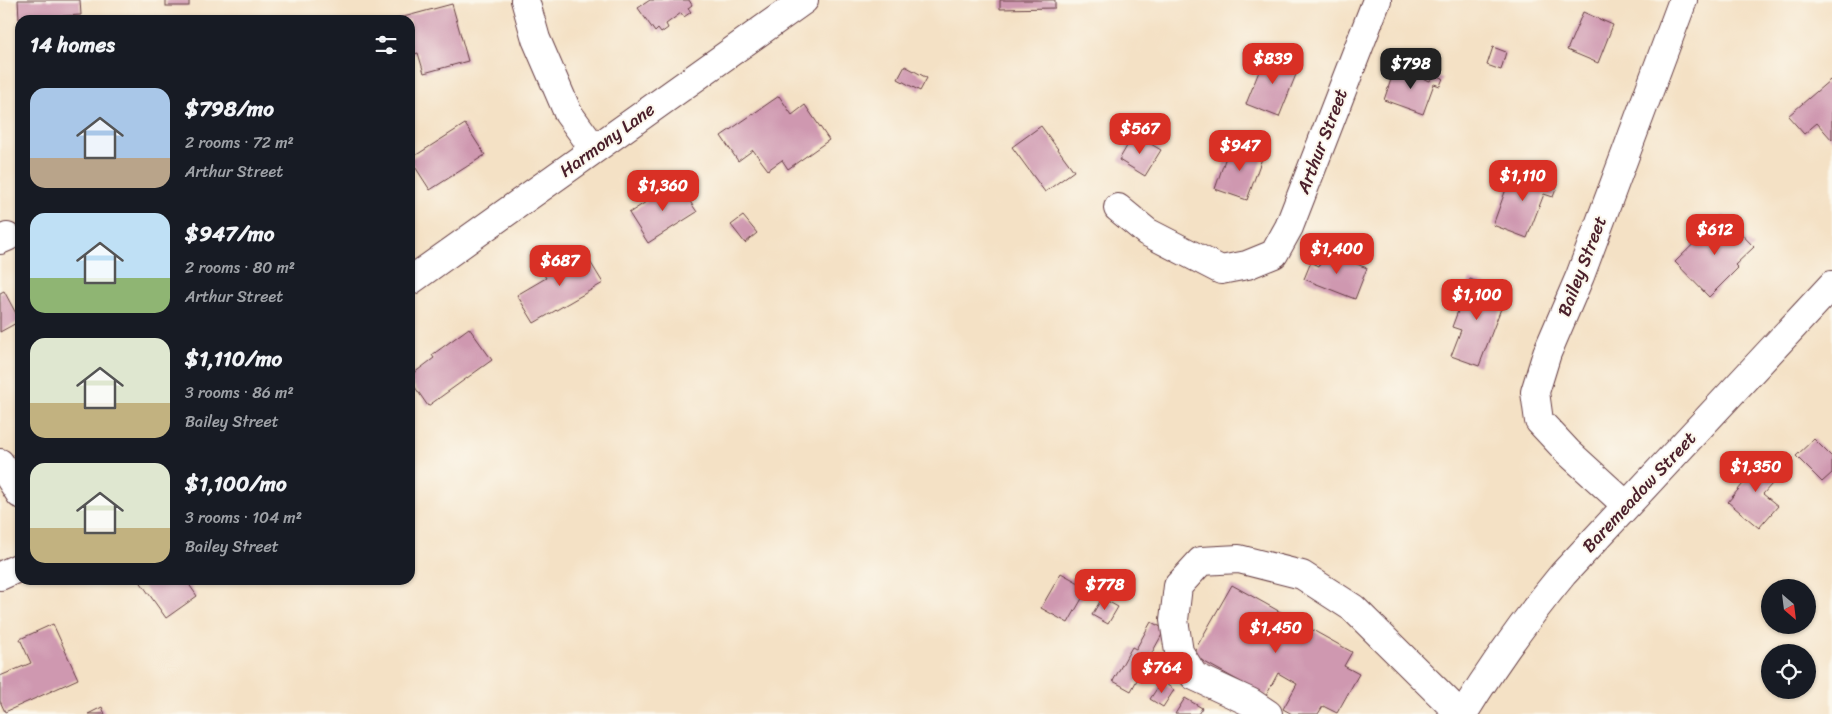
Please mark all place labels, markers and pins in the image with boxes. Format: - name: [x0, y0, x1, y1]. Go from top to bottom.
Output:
- pin: $839: [1243, 42, 1303, 85]
- pin: $798: [1381, 48, 1441, 90]
- pin: $567: [1110, 112, 1170, 155]
- pin: $947: [1210, 130, 1270, 172]
- pin: $1,110: [1482, 160, 1564, 202]
- pin: $1,360: [622, 170, 704, 212]
- pin: $612: [1685, 214, 1745, 256]
- pin: $1,400: [1296, 232, 1378, 275]
- pin: $687: [530, 244, 590, 287]
- pin: $1,100: [1436, 278, 1518, 321]
- pin: $1,350: [1715, 450, 1797, 493]
- pin: $778: [1075, 568, 1135, 611]
- pin: $1,450: [1235, 612, 1317, 654]
- pin: $764: [1132, 652, 1192, 694]

